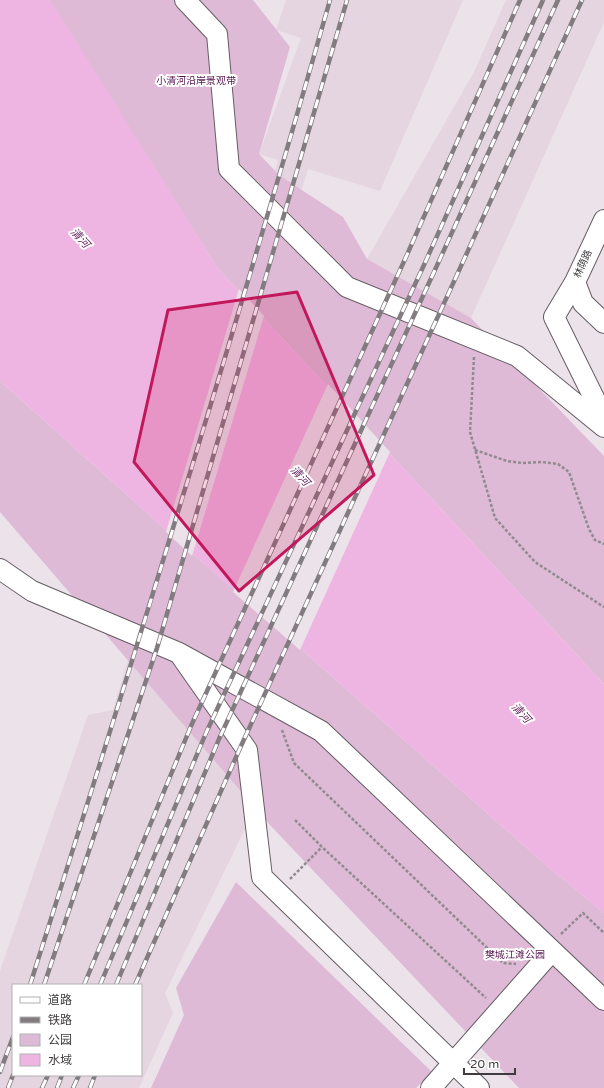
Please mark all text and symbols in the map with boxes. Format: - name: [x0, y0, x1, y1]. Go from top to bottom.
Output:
- park label: 小清河沿岸景观带: [156, 75, 236, 87]
- water label: 清河: [68, 226, 94, 252]
- street label: 林荫路: [571, 248, 595, 280]
- water label: 清河: [288, 464, 314, 490]
- water label: 清河: [509, 701, 535, 727]
- park label: 樊城江滩公园: [485, 949, 545, 961]
- legend: [12, 984, 142, 1076]
- text: 道路: [48, 993, 72, 1007]
- text: 铁路: [48, 1013, 72, 1027]
- text: 公园: [48, 1033, 72, 1047]
- scale bar: [464, 1050, 515, 1076]
- text: 水域: [48, 1053, 72, 1067]
- text: 20 m: [470, 1057, 499, 1071]

